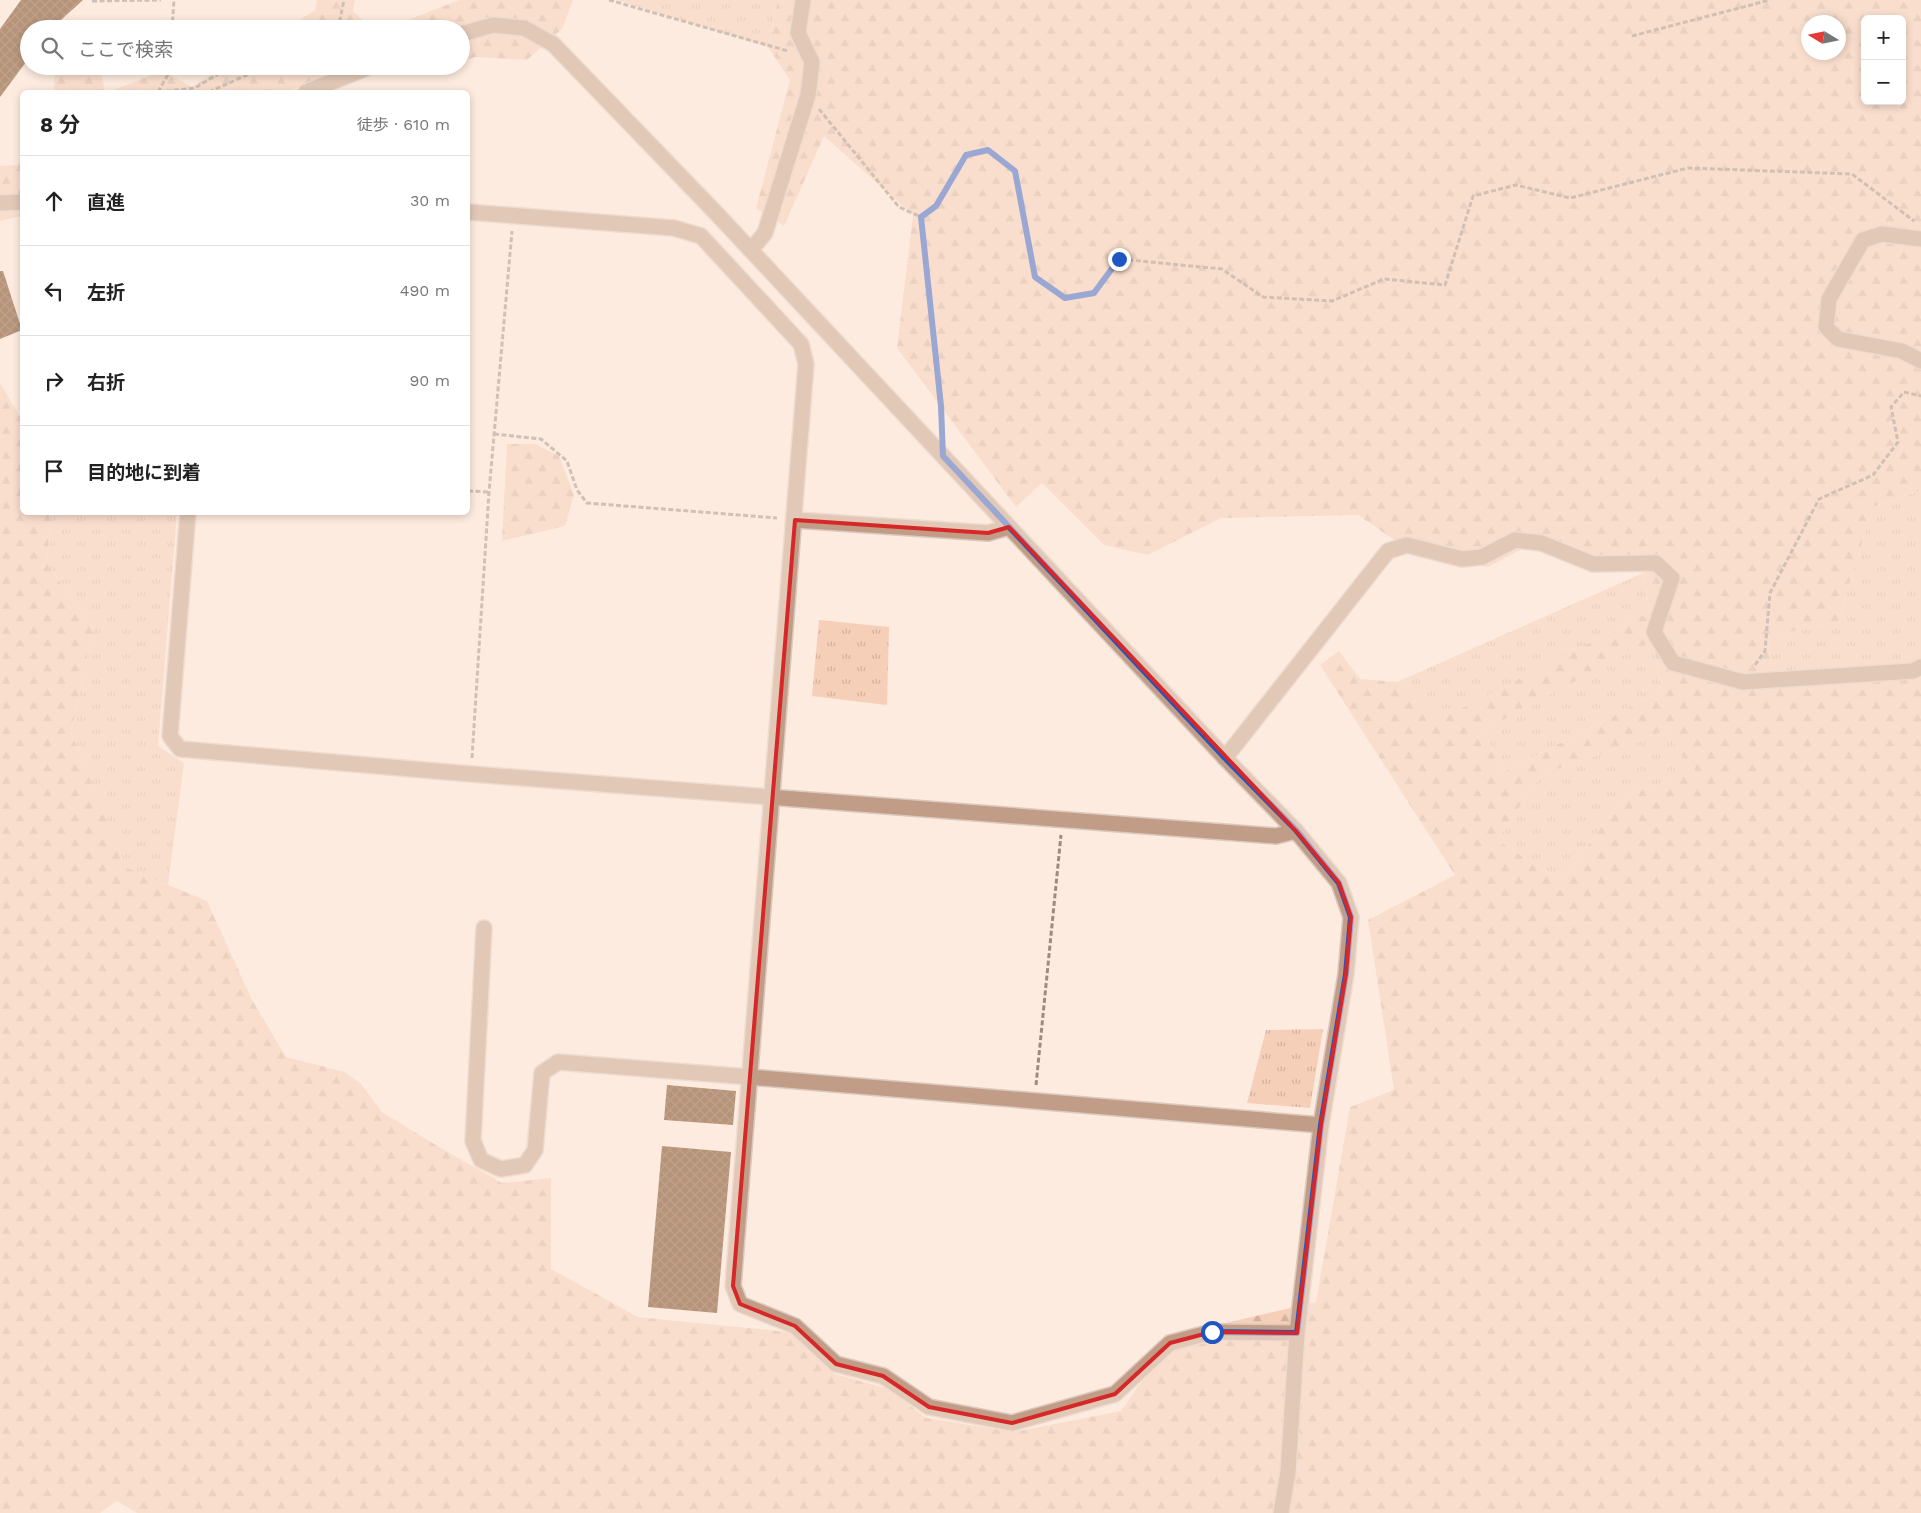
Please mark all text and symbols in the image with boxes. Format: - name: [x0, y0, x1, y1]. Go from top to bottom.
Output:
- north arrow: [1801, 15, 1846, 60]
- map controls: [1861, 15, 1906, 105]
- button: +: [1861, 15, 1906, 60]
- search box: [20, 20, 470, 75]
- icon: search: [38, 34, 66, 62]
- text: ここで検索: [78, 38, 173, 61]
- button: −: [1861, 60, 1906, 105]
- text: 8 分: [40, 112, 80, 137]
- text: 徒歩 · 610 m: [357, 115, 450, 134]
- icon: ahead: [40, 187, 68, 215]
- text: 直進: [87, 191, 125, 214]
- text: 30 m: [410, 191, 450, 210]
- route end: [1108, 248, 1131, 271]
- icon: left: [40, 277, 68, 305]
- text: 左折: [87, 281, 125, 304]
- text: 490 m: [400, 281, 450, 300]
- icon: right: [40, 367, 68, 395]
- text: 右折: [87, 371, 125, 394]
- text: 90 m: [409, 371, 450, 390]
- icon: arrive: [40, 457, 68, 485]
- text: 目的地に到着: [87, 461, 201, 484]
- route start: [1201, 1321, 1224, 1344]

